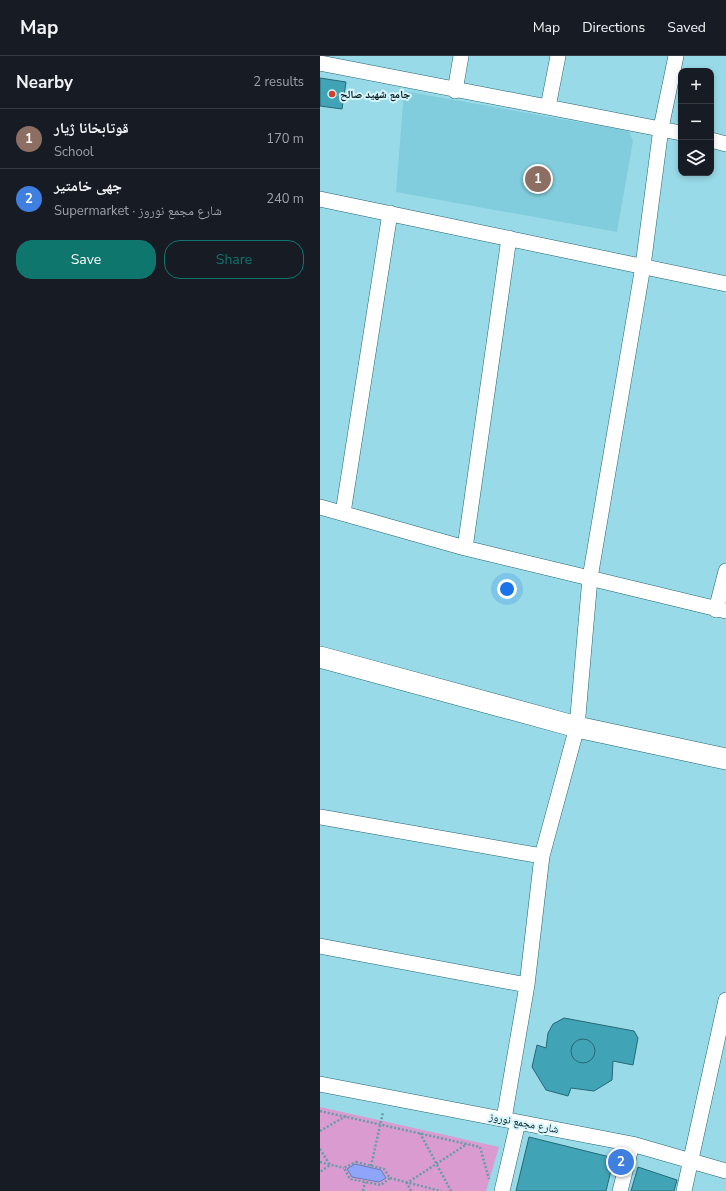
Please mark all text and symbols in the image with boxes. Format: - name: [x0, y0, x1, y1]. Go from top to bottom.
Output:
- text: Map: [20, 15, 58, 41]
- text: Map: [533, 18, 560, 37]
- text: Directions: [582, 18, 645, 37]
- text: Saved: [667, 18, 706, 37]
- map controls: [678, 68, 714, 176]
- button: +: [678, 68, 714, 104]
- text: Nearby: [16, 71, 73, 94]
- text: 2 results: [253, 73, 304, 91]
- place label: جامع شهيد صالح: [340, 87, 410, 102]
- marker: جامع شهيد صالح: [327, 89, 337, 99]
- button: −: [678, 104, 714, 140]
- text: قوتابخانا ژيار: [54, 118, 129, 138]
- text: 1: [25, 130, 33, 148]
- text: 170 m: [266, 130, 304, 148]
- button: layers: [678, 140, 714, 176]
- text: School: [54, 143, 94, 161]
- pin: 1: [525, 164, 551, 194]
- text: جهى خامتير: [54, 176, 122, 196]
- text: 2: [25, 190, 33, 208]
- text: 240 m: [266, 190, 304, 208]
- text: Supermarket · شارع مجمع نوروز: [54, 202, 222, 220]
- button: Save: [16, 240, 156, 279]
- button: Share: [164, 240, 304, 279]
- your location: [497, 579, 517, 599]
- street label: شارع مجمع نوروز: [487, 1109, 560, 1137]
- pin: 2: [608, 1147, 634, 1177]

